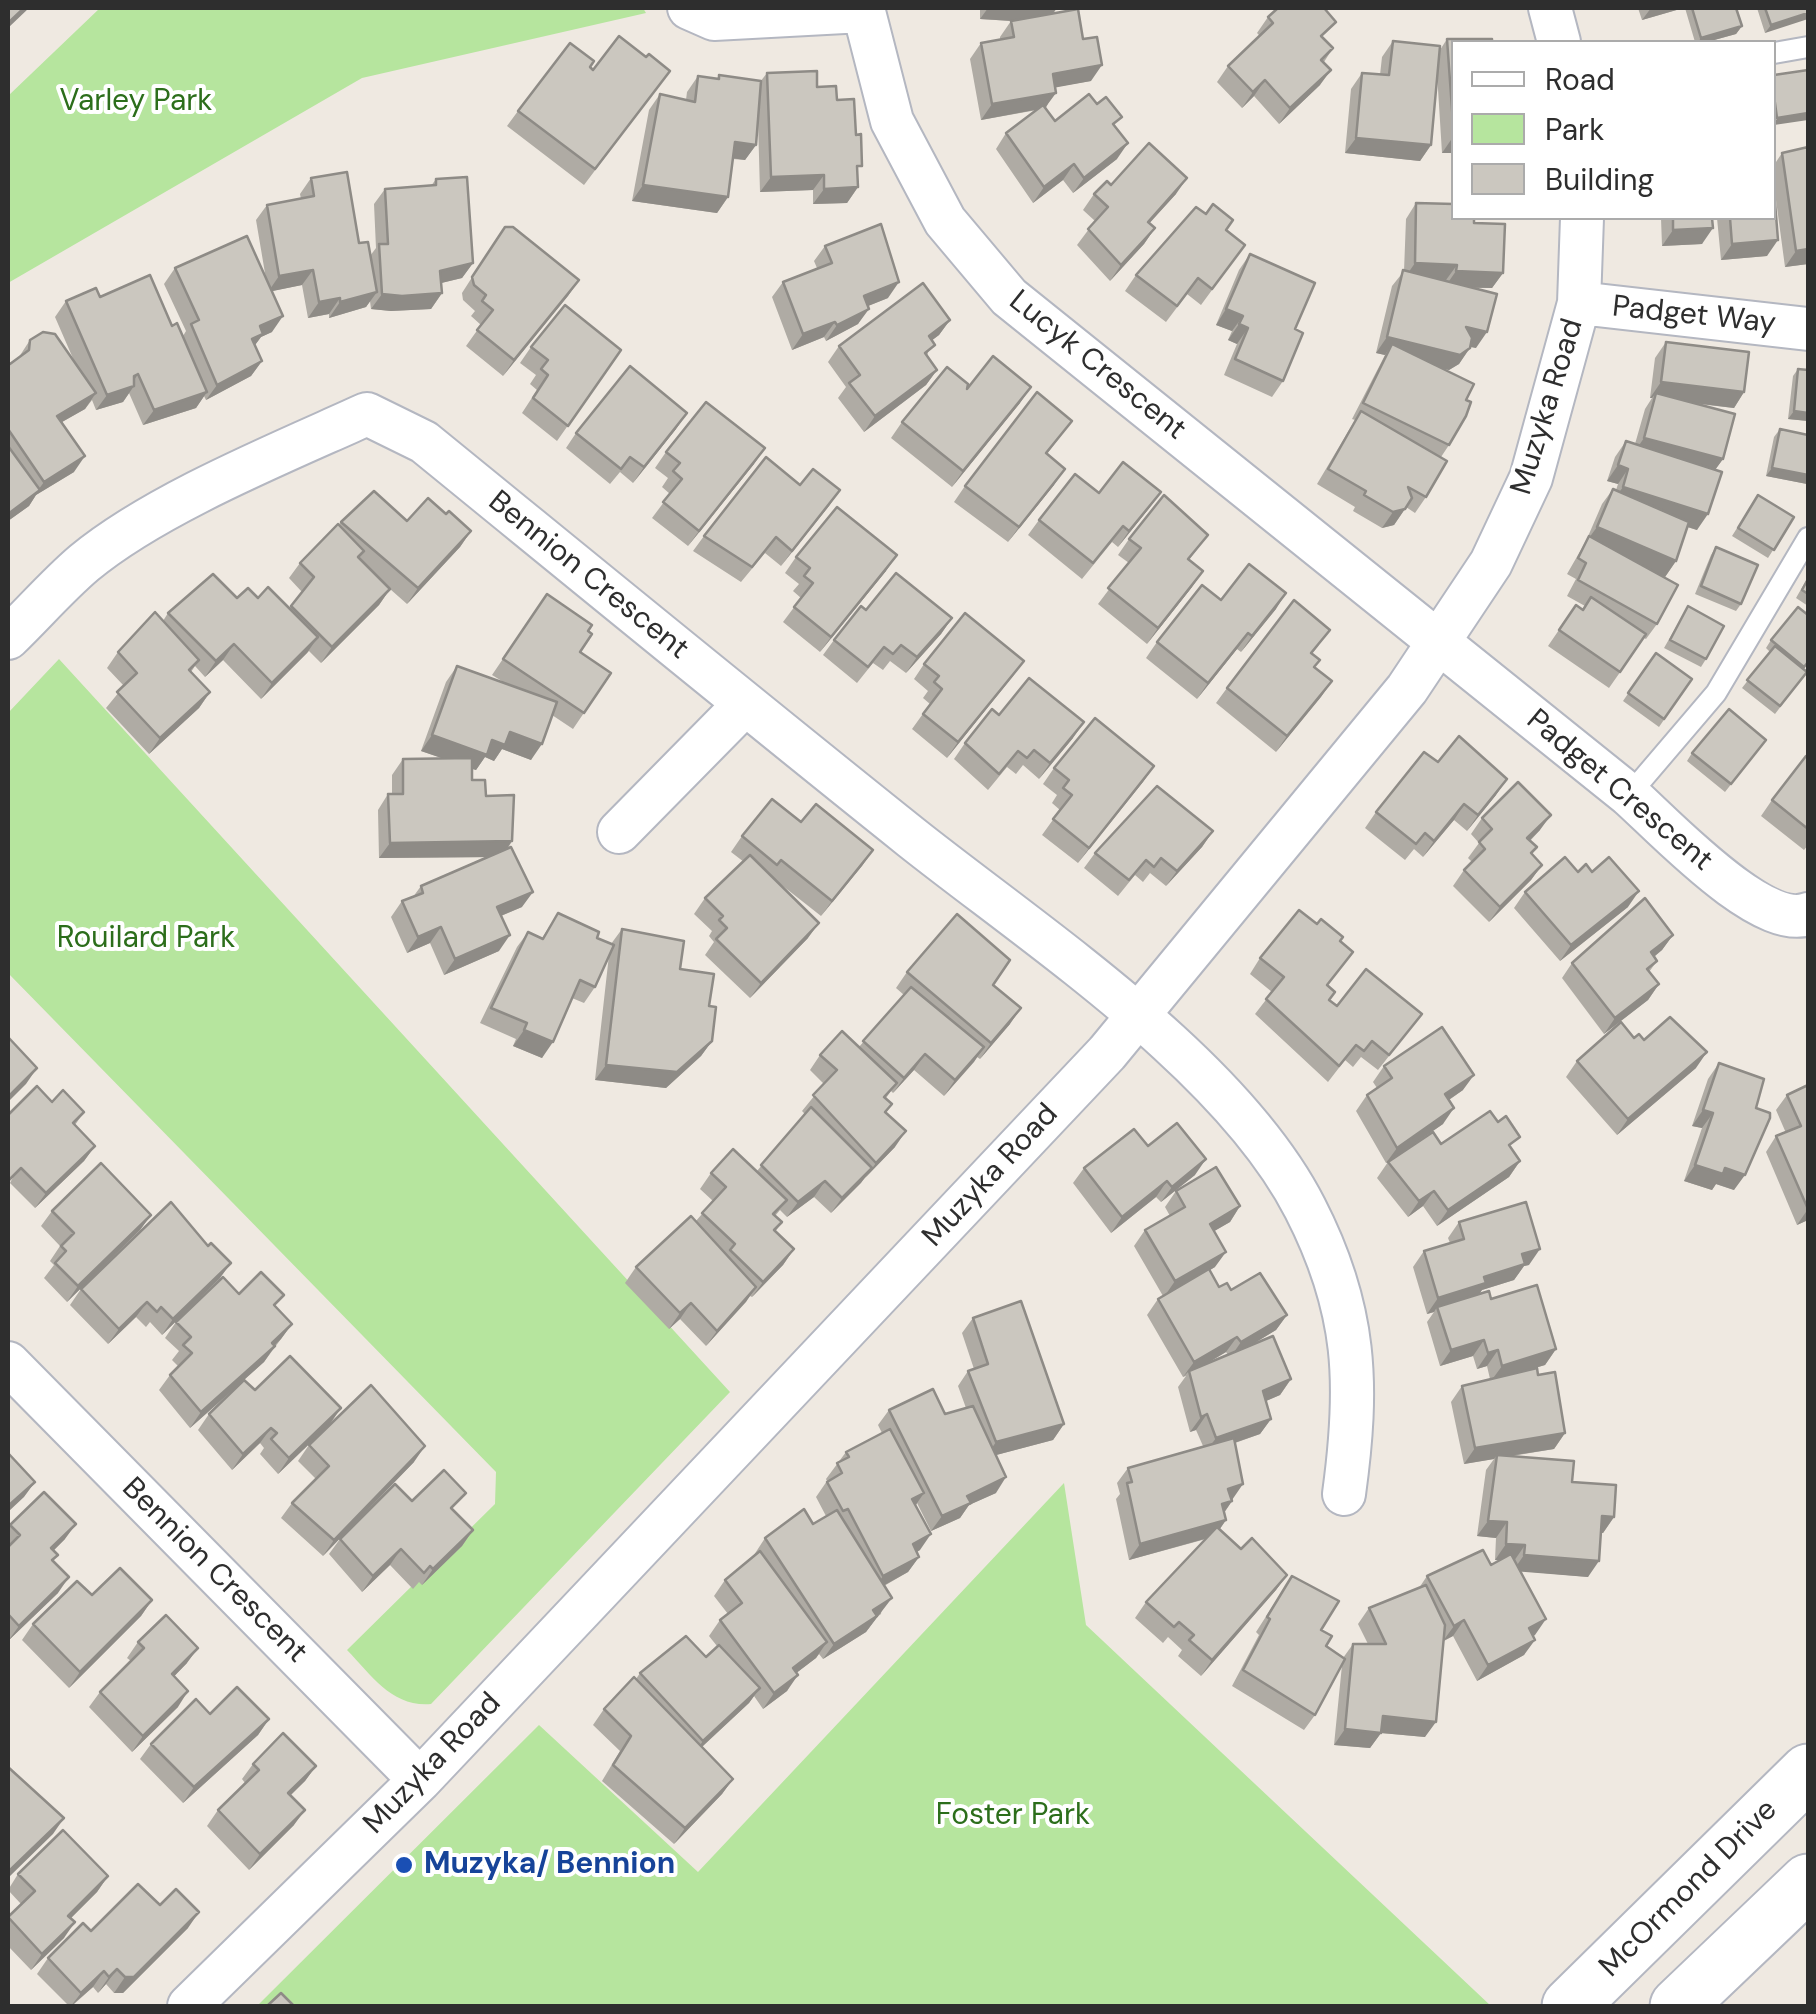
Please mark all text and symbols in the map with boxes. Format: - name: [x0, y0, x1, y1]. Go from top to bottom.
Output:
- legend: [1451, 40, 1776, 220]
- text: Road: [1545, 60, 1615, 99]
- park label: Varley Park: [60, 84, 212, 120]
- text: Park: [1545, 110, 1604, 149]
- text: Building: [1545, 160, 1654, 199]
- street label: Lucyk Crescent: [1001, 284, 1193, 448]
- street label: Padget Way: [1610, 290, 1778, 342]
- street label: Muzyka Road: [1504, 315, 1592, 499]
- street label: Bennion Crescent: [481, 484, 695, 668]
- street label: Padget Crescent: [1519, 703, 1719, 879]
- park label: Rouilard Park: [57, 921, 235, 957]
- street label: Muzyka Road: [916, 1097, 1066, 1255]
- street label: Bennion Crescent: [114, 1471, 314, 1671]
- street label: Muzyka Road: [357, 1686, 509, 1842]
- street label: McOrmond Drive: [1593, 1793, 1785, 1985]
- park label: Foster Park: [936, 1798, 1090, 1834]
- place label: Muzyka/ Bennion: [424, 1847, 675, 1883]
- marker: Muzyka/ Bennion: [393, 1854, 415, 1876]

